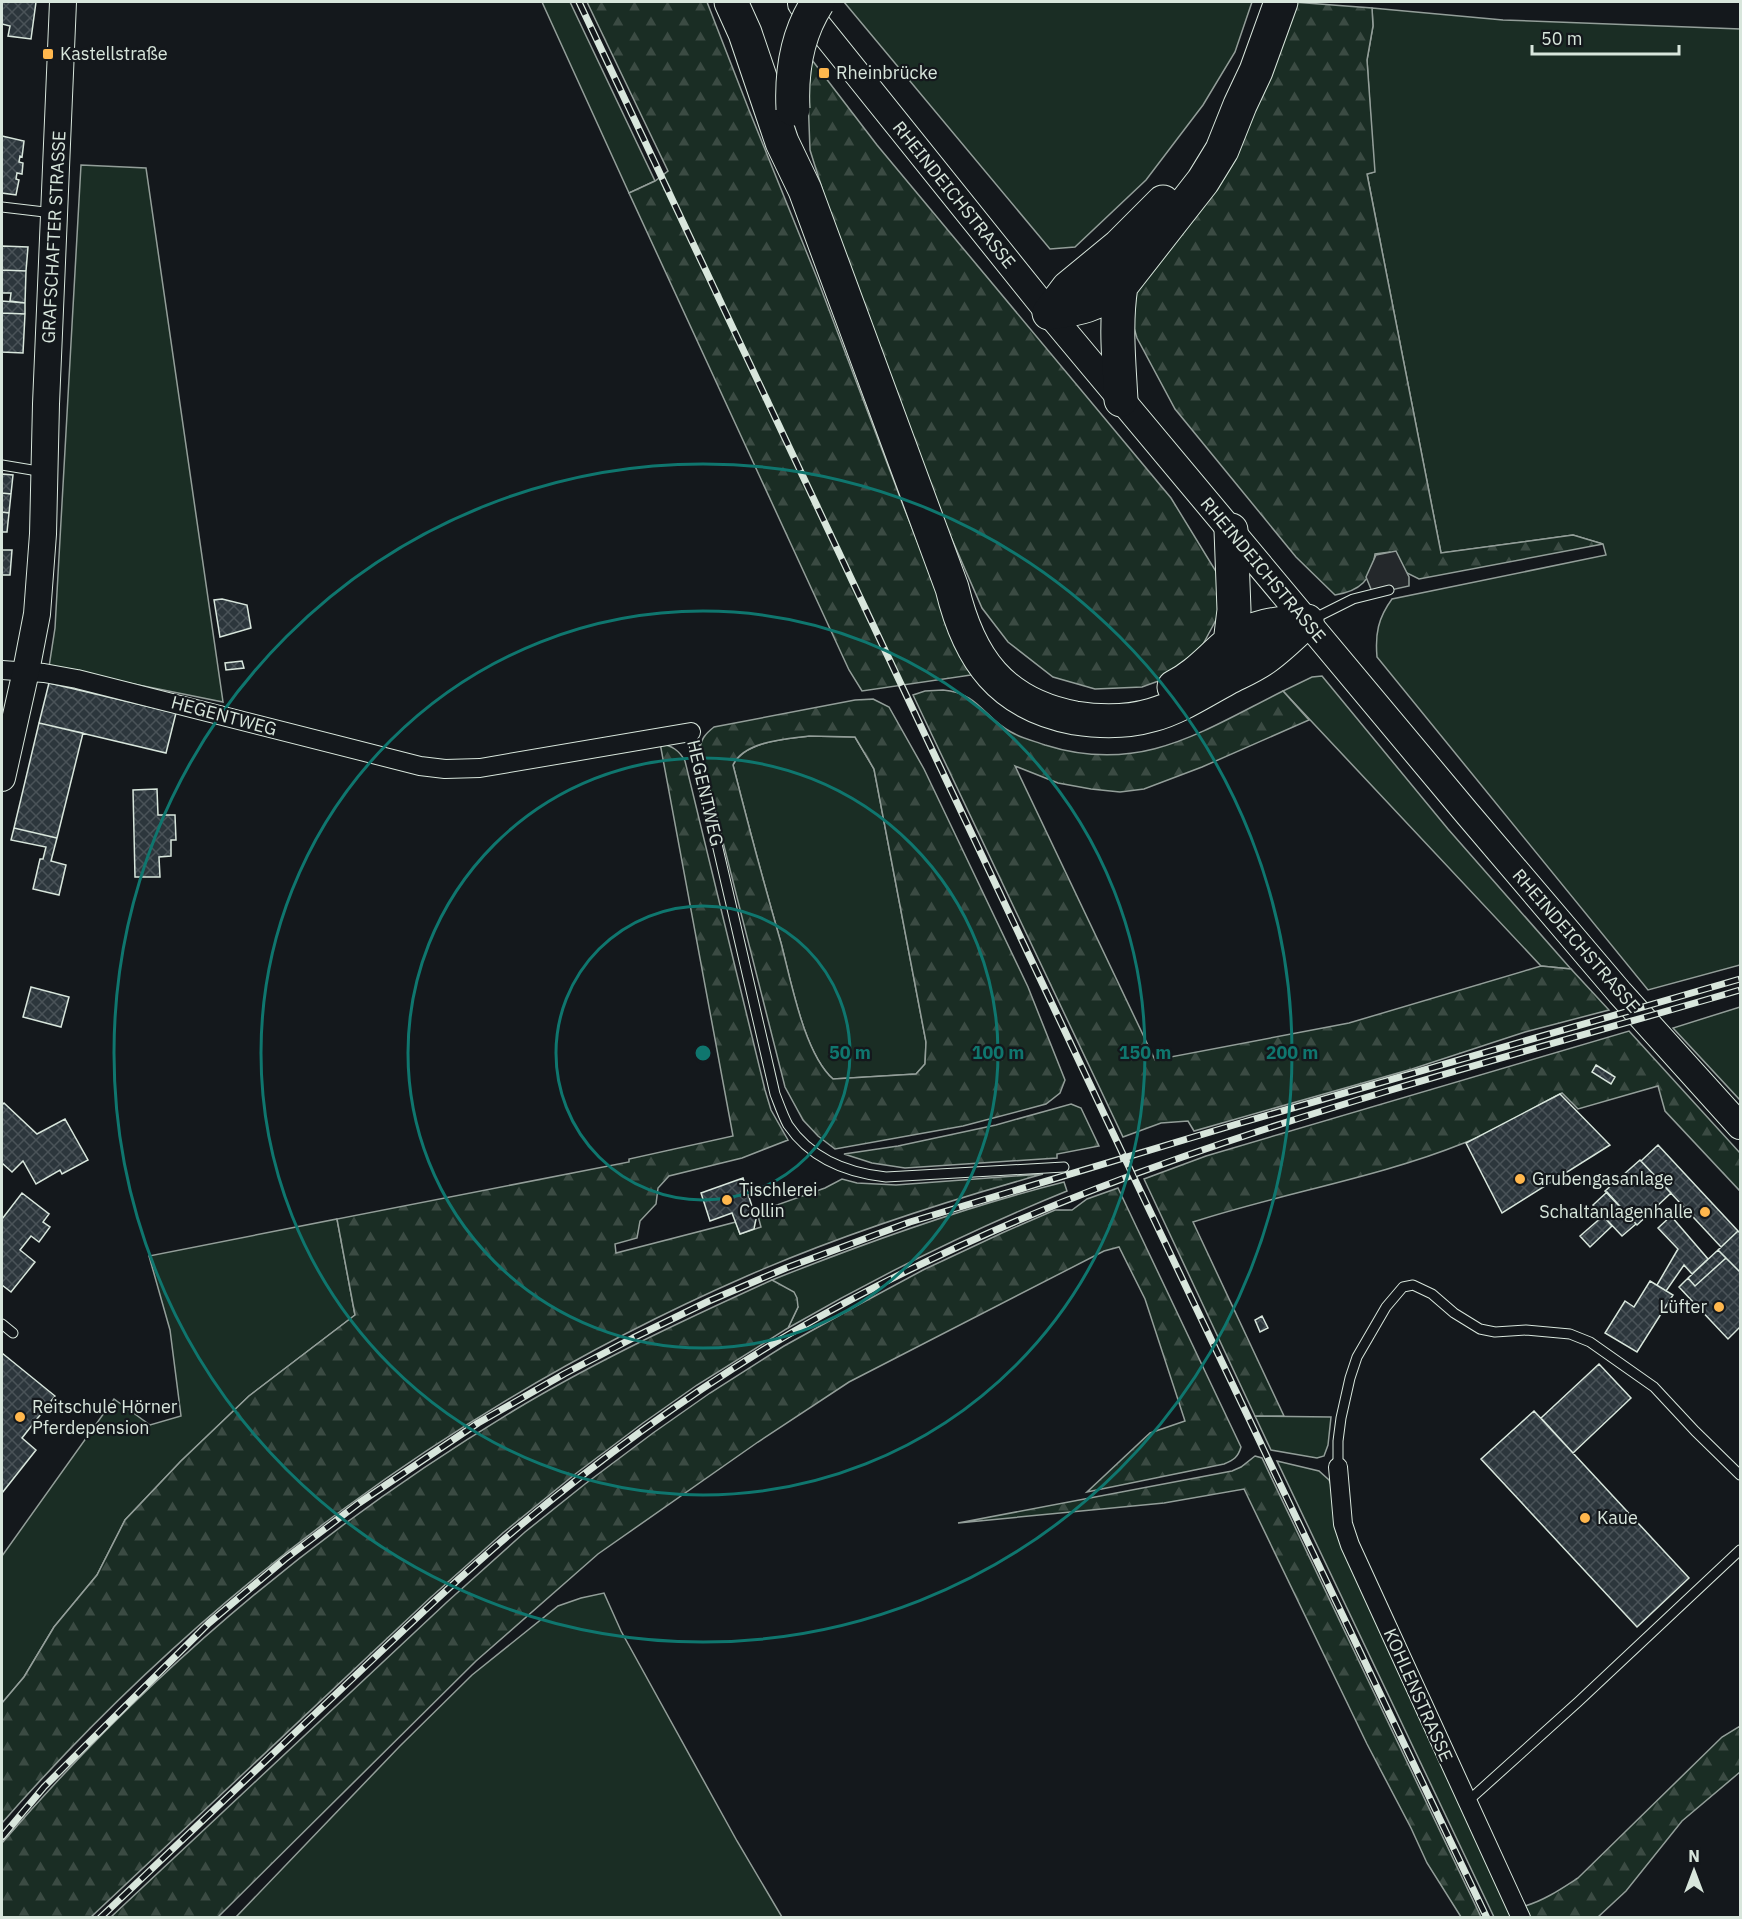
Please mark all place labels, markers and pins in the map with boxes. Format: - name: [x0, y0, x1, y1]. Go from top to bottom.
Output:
- place label: Kastellstraße: [60, 42, 168, 65]
- marker: Kastellstraße: [41, 47, 55, 61]
- place label: Rheinbrücke: [836, 61, 938, 84]
- marker: Rheinbrücke: [817, 66, 831, 80]
- centre of rings: [693, 1043, 713, 1063]
- place label: Grubengasanlage: [1532, 1167, 1673, 1190]
- marker: Grubengasanlage: [1513, 1172, 1527, 1186]
- place label: Tischlerei Collin: [739, 1178, 818, 1222]
- marker: Tischlerei Collin: [720, 1193, 734, 1207]
- place label: Schaltanlagenhalle: [1539, 1200, 1693, 1223]
- marker: Schaltanlagenhalle: [1698, 1205, 1712, 1219]
- place label: Lüfter: [1659, 1295, 1707, 1318]
- marker: Lüfter: [1712, 1300, 1726, 1314]
- place label: Reitschule Hörner Pferdepension: [32, 1395, 178, 1439]
- marker: Reitschule Hörner Pferdepension: [13, 1410, 27, 1424]
- place label: Kaue: [1597, 1506, 1638, 1529]
- marker: Kaue: [1578, 1511, 1592, 1525]

